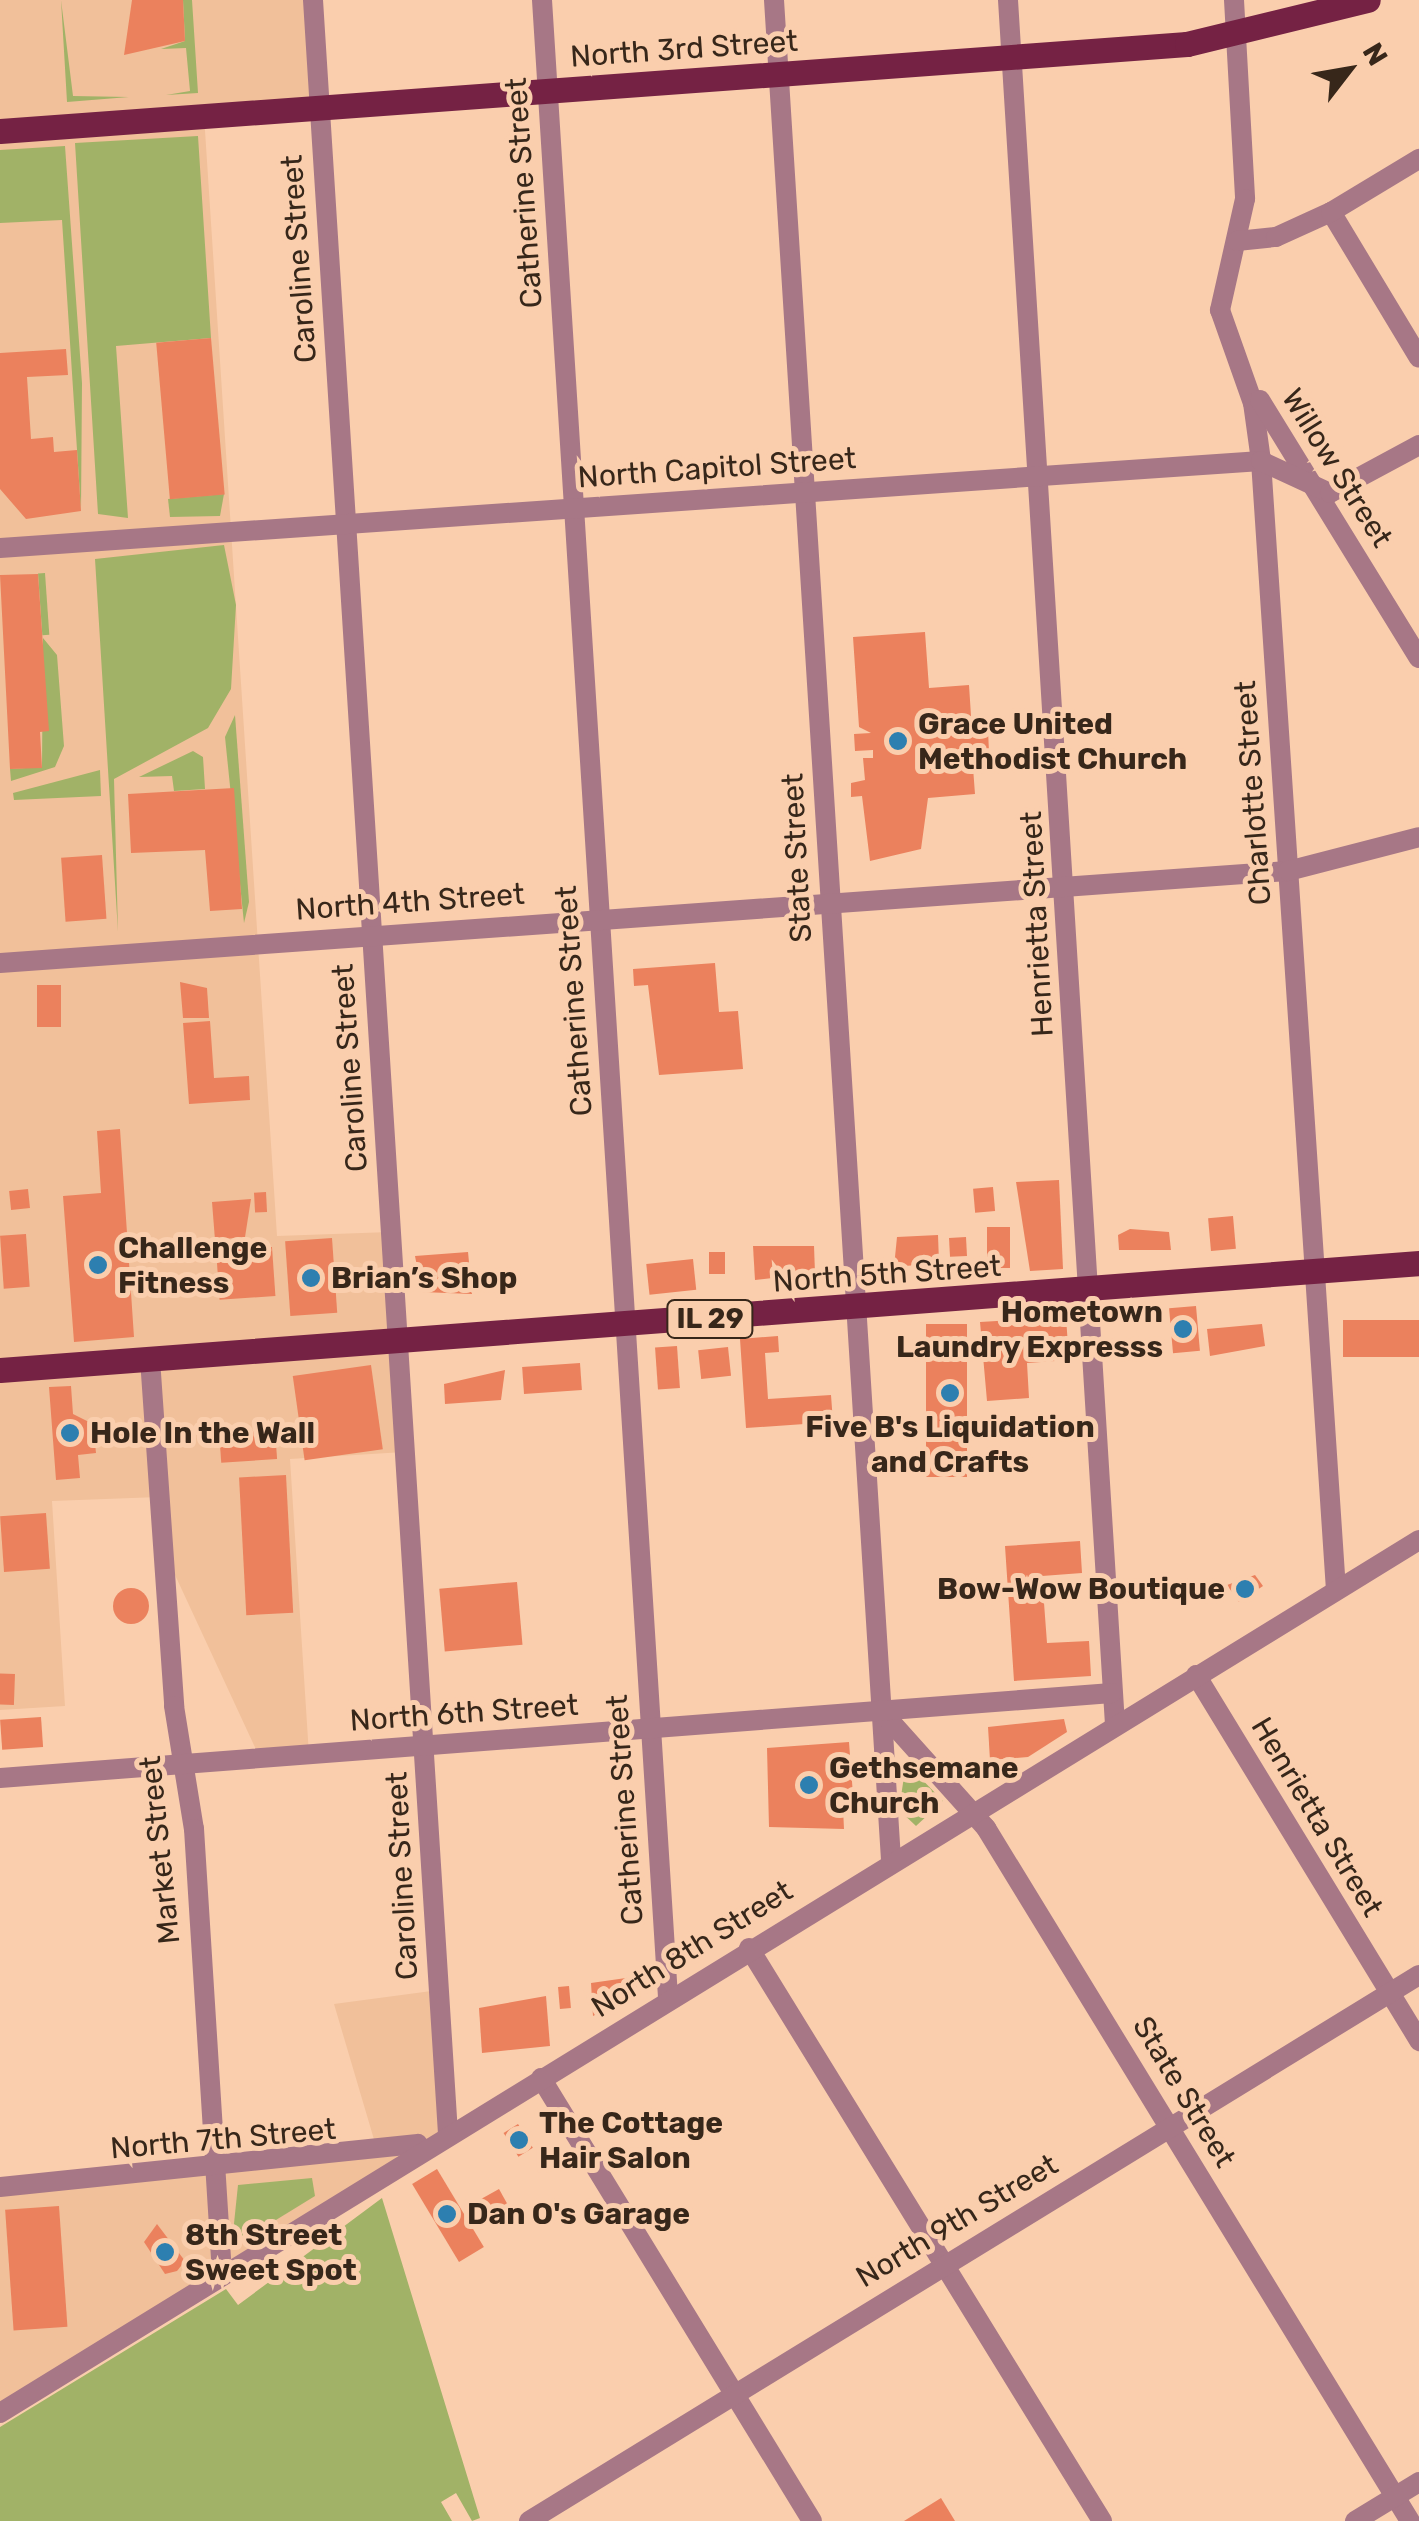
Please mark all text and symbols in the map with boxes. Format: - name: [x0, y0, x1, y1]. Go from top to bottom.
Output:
- north arrow: [1299, 20, 1399, 120]
- street label: North 3rd Street: [569, 23, 799, 75]
- text: N: [1356, 37, 1394, 71]
- street label: Catherine Street: [498, 77, 550, 309]
- street label: Caroline Street: [274, 154, 324, 364]
- street label: Willow Street: [1274, 382, 1400, 554]
- street label: North Capitol Street: [577, 440, 857, 496]
- street label: Charlotte Street: [1227, 680, 1279, 906]
- place label: Grace United Methodist Church: [918, 706, 1187, 776]
- marker: Grace United Methodist Church: [887, 730, 909, 752]
- street label: State Street: [775, 772, 819, 944]
- street label: Henrietta Street: [1013, 810, 1061, 1038]
- street label: North 4th Street: [294, 876, 526, 928]
- street label: Catherine Street: [548, 885, 600, 1117]
- street label: Caroline Street: [325, 963, 375, 1173]
- place label: Challenge Fitness: [118, 1230, 267, 1300]
- street label: North 5th Street: [772, 1248, 1002, 1300]
- marker: Challenge Fitness: [87, 1254, 109, 1276]
- place label: Brian’s Shop: [331, 1260, 517, 1296]
- marker: Brian’s Shop: [300, 1267, 322, 1289]
- place label: Hometown Laundry Expresss: [895, 1294, 1163, 1364]
- road number: IL 29: [665, 1296, 755, 1342]
- marker: Hometown Laundry Expresss: [1172, 1318, 1194, 1340]
- marker: Five B's Liquidation and Crafts: [939, 1382, 961, 1404]
- place label: Five B's Liquidation and Crafts: [805, 1409, 1095, 1480]
- place label: Hole In the Wall: [90, 1415, 316, 1451]
- marker: Hole In the Wall: [59, 1422, 81, 1444]
- place label: Bow-Wow Boutique: [936, 1571, 1225, 1607]
- marker: Bow-Wow Boutique: [1234, 1578, 1256, 1600]
- street label: North 6th Street: [349, 1687, 579, 1739]
- street label: Catherine Street: [599, 1694, 651, 1926]
- street label: Henrietta Street: [1243, 1711, 1391, 1923]
- place label: Gethsemane Church: [829, 1750, 1019, 1820]
- street label: Market Street: [132, 1754, 188, 1946]
- street label: Caroline Street: [379, 1771, 425, 1981]
- marker: Gethsemane Church: [798, 1774, 820, 1796]
- street label: North 8th Street: [585, 1873, 799, 2025]
- street label: State Street: [1125, 2010, 1243, 2174]
- place label: The Cottage Hair Salon: [539, 2105, 723, 2176]
- street label: North 7th Street: [109, 2111, 337, 2167]
- marker: The Cottage Hair Salon: [508, 2129, 530, 2151]
- street label: North 9th Street: [850, 2147, 1064, 2295]
- place label: Dan O's Garage: [467, 2196, 690, 2232]
- marker: Dan O's Garage: [436, 2203, 458, 2225]
- place label: 8th Street Sweet Spot: [185, 2217, 357, 2288]
- marker: 8th Street Sweet Spot: [154, 2241, 176, 2263]

